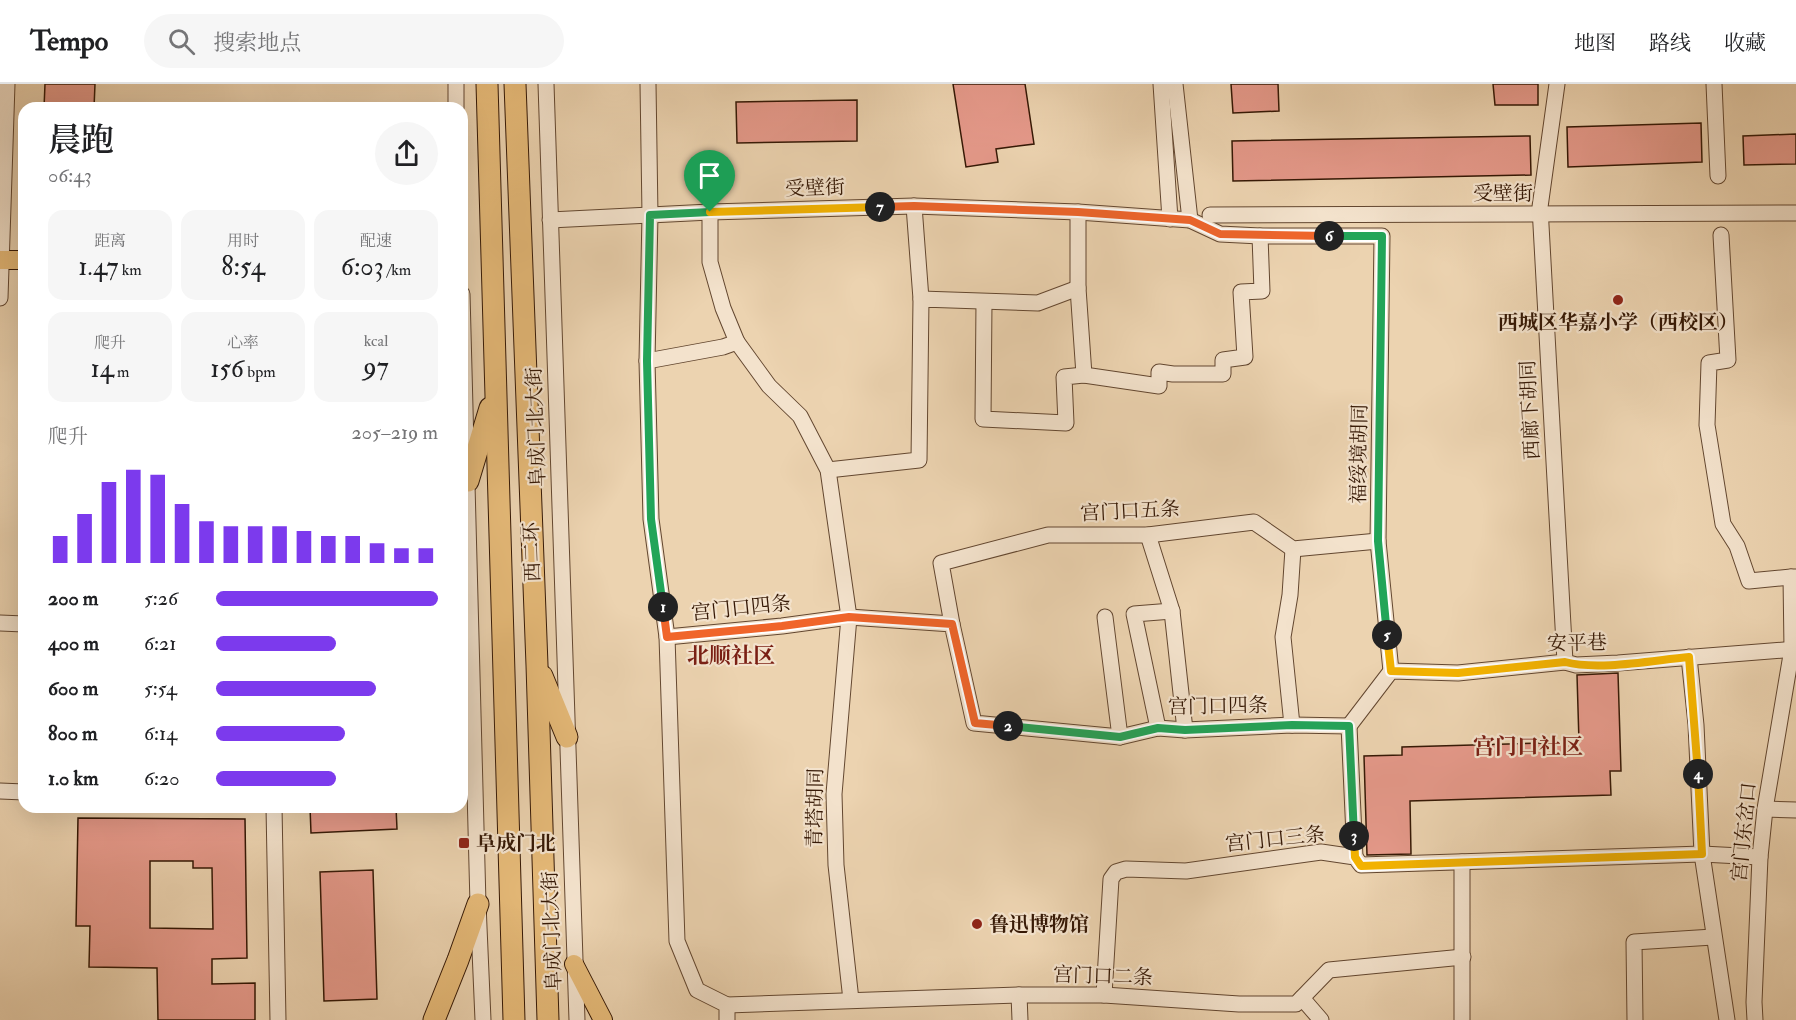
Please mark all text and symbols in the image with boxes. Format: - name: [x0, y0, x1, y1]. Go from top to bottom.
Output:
- search box: [144, 14, 564, 68]
- text: Tempo: [30, 24, 108, 59]
- icon: search: [165, 25, 198, 58]
- text: 搜索地点: [213, 29, 301, 57]
- text: 地图: [1574, 30, 1616, 57]
- text: 路线: [1649, 30, 1691, 57]
- text: 收藏: [1724, 30, 1766, 57]
- text: 晨跑: [48, 120, 114, 161]
- button: share: [375, 122, 438, 185]
- pin: [684, 150, 735, 212]
- icon: arrive: [693, 159, 726, 192]
- text: 06:43: [48, 163, 92, 188]
- street label: 受壁街: [785, 174, 845, 202]
- street label: 受壁街: [1473, 181, 1533, 206]
- pin: 7: [865, 192, 895, 222]
- text: 7: [876, 197, 884, 217]
- pin: 6: [1314, 221, 1344, 251]
- text: 6: [1325, 226, 1333, 246]
- text: 距离: [94, 231, 126, 251]
- text: 用时: [227, 231, 259, 251]
- text: 配速: [360, 231, 392, 251]
- text: 1.47: [78, 251, 118, 283]
- text: 8:54: [221, 251, 265, 283]
- text: 6:03: [341, 251, 384, 283]
- text: km: [118, 260, 142, 280]
- text: /km: [384, 260, 411, 280]
- marker: 西城区华嘉小学（西校区）: [1611, 293, 1625, 307]
- place label: 西城区华嘉小学（西校区）: [1498, 310, 1738, 335]
- text: kcal: [364, 331, 388, 351]
- text: 爬升: [94, 333, 126, 353]
- text: 心率: [227, 333, 259, 353]
- text: 97: [363, 351, 389, 383]
- text: 14: [90, 353, 114, 385]
- text: 156: [210, 353, 244, 385]
- street label: 西廊下胡同: [1515, 359, 1545, 461]
- text: m: [114, 362, 130, 382]
- text: bpm: [244, 362, 276, 382]
- street label: 阜成门北大街: [521, 367, 551, 487]
- street label: 福绥境胡同: [1346, 404, 1372, 504]
- text: 205–219 m: [352, 420, 438, 445]
- text: 爬升: [48, 424, 88, 449]
- street label: 宫门口五条: [1079, 496, 1181, 526]
- street label: 西二环: [518, 522, 546, 582]
- text: 200 m: [48, 586, 98, 611]
- text: 5:26: [144, 586, 178, 611]
- street label: 宫门口四条: [690, 590, 792, 626]
- pin: 1: [648, 592, 678, 622]
- text: 1: [660, 597, 666, 617]
- pin: 5: [1372, 620, 1402, 650]
- text: 5: [1383, 625, 1391, 645]
- street label: 安平巷: [1547, 630, 1607, 656]
- text: 400 m: [48, 631, 99, 656]
- text: 6:21: [144, 631, 176, 656]
- district label: 北顺社区: [687, 642, 775, 670]
- text: 600 m: [48, 676, 98, 701]
- text: 5:54: [144, 676, 177, 701]
- street label: 宫门口四条: [1168, 693, 1268, 719]
- pin: 2: [993, 711, 1023, 741]
- text: 2: [1004, 716, 1012, 736]
- text: 800 m: [48, 721, 98, 746]
- text: 6:14: [144, 721, 177, 746]
- district label: 宫门口社区: [1473, 733, 1583, 761]
- pin: 4: [1683, 759, 1713, 789]
- text: 4: [1694, 764, 1702, 784]
- text: 1.0 km: [48, 766, 99, 791]
- text: 6:20: [144, 766, 179, 791]
- street label: 青塔胡同: [802, 768, 828, 848]
- street label: 宫门东岔口: [1726, 781, 1762, 883]
- street label: 宫门口三条: [1224, 821, 1326, 857]
- pin: 3: [1339, 821, 1369, 851]
- text: 3: [1351, 826, 1357, 846]
- place label: 阜成门北: [476, 831, 556, 856]
- marker: 阜成门北: [457, 836, 471, 850]
- street label: 阜成门北大街: [537, 871, 567, 991]
- place label: 鲁迅博物馆: [989, 912, 1089, 937]
- marker: 鲁迅博物馆: [970, 917, 984, 931]
- street label: 宫门口二条: [1053, 962, 1153, 990]

